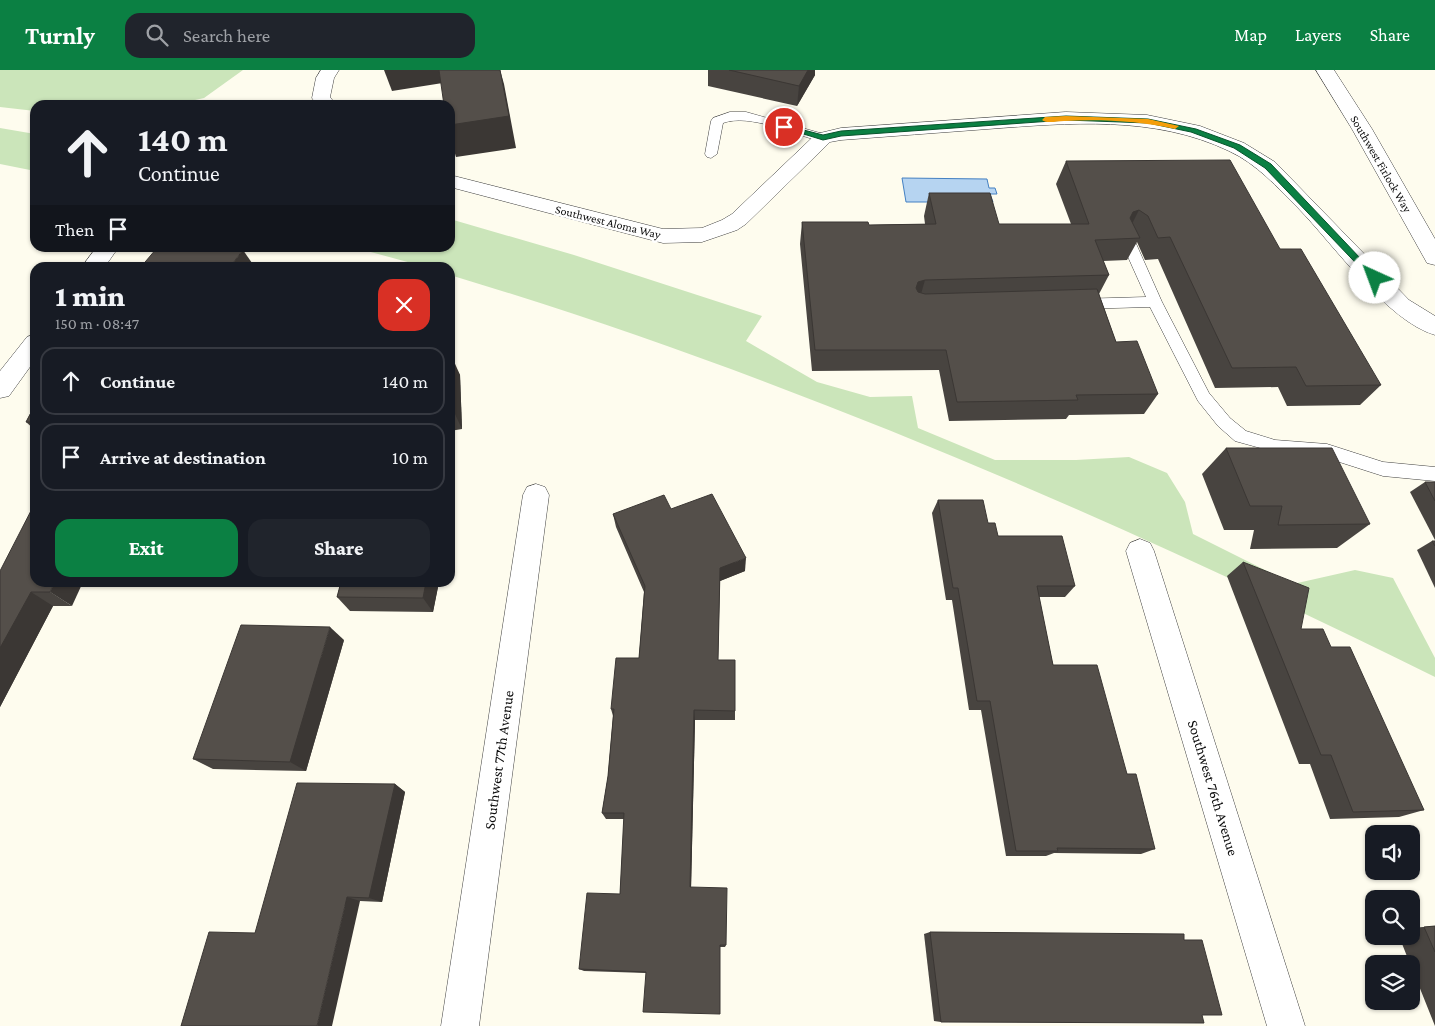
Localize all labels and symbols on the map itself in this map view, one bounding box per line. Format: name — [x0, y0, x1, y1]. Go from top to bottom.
pin — [763, 106, 805, 148]
street label: Southwest Firlock Way — [1347, 113, 1415, 216]
street label: Southwest Aloma Way — [554, 202, 663, 242]
position arrow — [1348, 251, 1400, 303]
street label: Southwest 77th Avenue — [481, 689, 517, 831]
street label: Southwest 76th Avenue — [1185, 718, 1241, 858]

